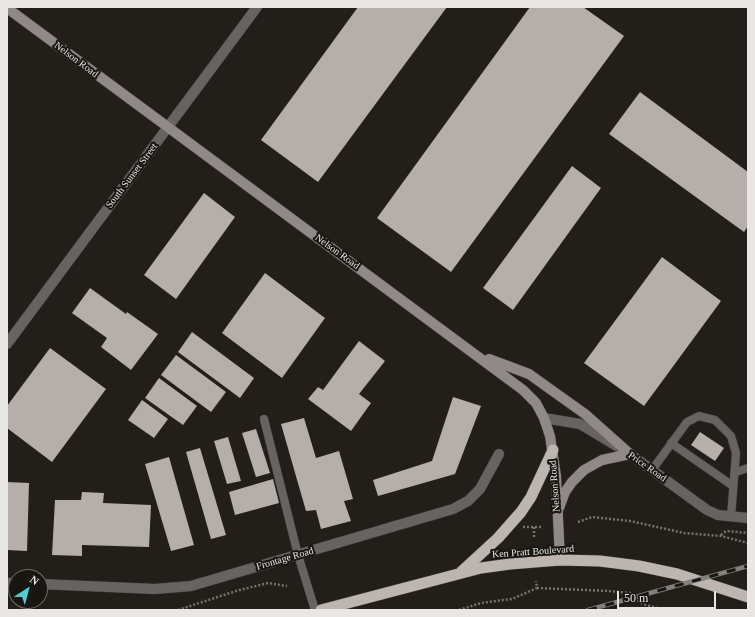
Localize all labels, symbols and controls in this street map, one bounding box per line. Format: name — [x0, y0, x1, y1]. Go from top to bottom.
street label: Nelson Road — [52, 40, 100, 80]
street label: South Sunset Street — [104, 141, 160, 211]
street label: Nelson Road — [312, 232, 362, 272]
street label: Price Road — [625, 449, 669, 485]
street label: Nelson Road — [547, 460, 563, 512]
street label: Ken Pratt Boulevard — [492, 543, 574, 561]
street label: Frontage Road — [255, 545, 315, 573]
north arrow — [8, 569, 48, 609]
text: N — [28, 573, 41, 587]
scale bar — [619, 583, 718, 609]
text: 50 m — [624, 591, 648, 605]

